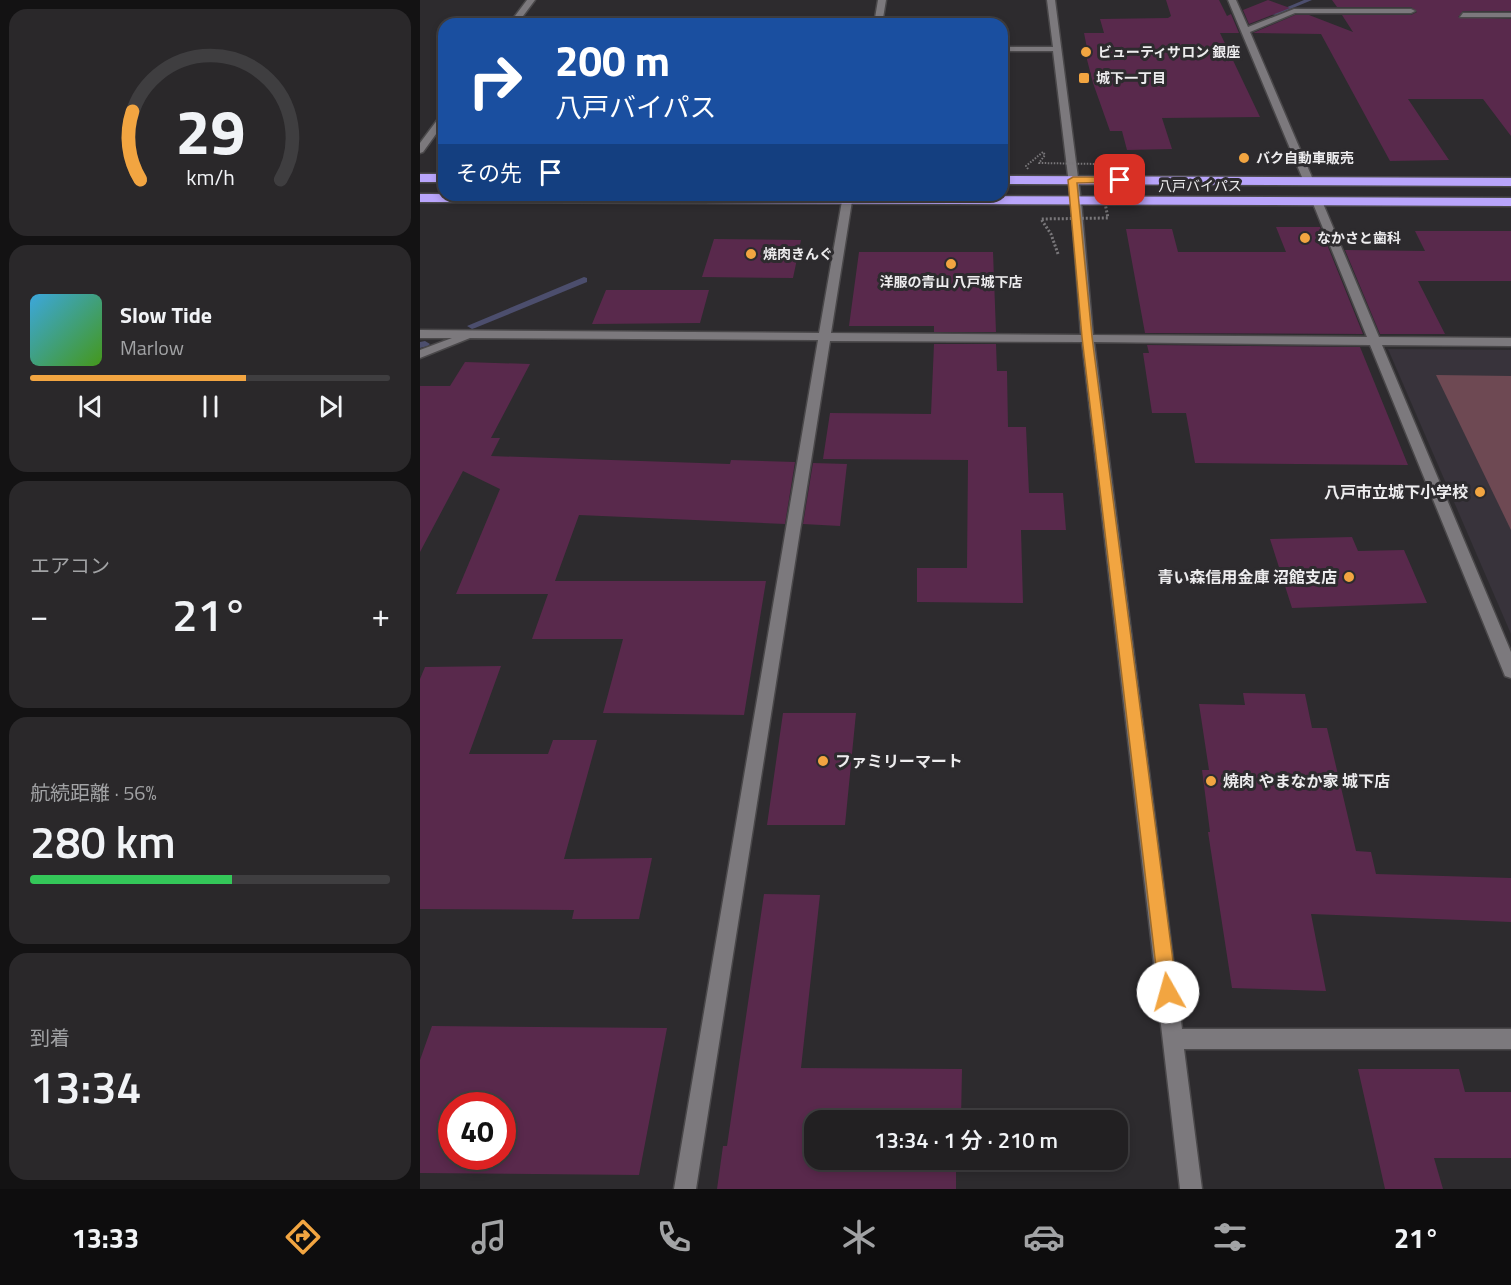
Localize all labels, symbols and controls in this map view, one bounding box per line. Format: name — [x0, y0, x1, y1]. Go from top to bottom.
text: 200 m — [555, 28, 670, 92]
place label: ビューティサロン 銀座 — [1098, 41, 1240, 62]
icon: right — [456, 42, 534, 120]
marker: ビューティサロン 銀座 — [1079, 45, 1093, 59]
place label: 城下一丁目 — [1096, 67, 1166, 88]
marker: 城下一丁目 — [1077, 71, 1091, 85]
text: 29 — [175, 83, 245, 178]
text: 八戸バイパス — [555, 86, 716, 127]
place label: バク自動車販売 — [1256, 147, 1354, 168]
marker: バク自動車販売 — [1237, 151, 1251, 165]
pin — [1094, 154, 1145, 205]
text: その先 — [456, 156, 522, 190]
icon: arrive — [534, 156, 567, 189]
text: km/h — [186, 161, 234, 193]
icon: arrive — [1103, 163, 1136, 196]
street label: 八戸バイパス — [1158, 175, 1242, 196]
place label: なかさと歯科 — [1317, 227, 1401, 248]
marker: なかさと歯科 — [1298, 231, 1312, 245]
place label: 焼肉きんぐ — [763, 243, 833, 264]
marker: 焼肉きんぐ — [744, 247, 758, 261]
marker: 洋服の青山 八戸城下店 — [944, 257, 958, 271]
place label: 洋服の青山 八戸城下店 — [879, 271, 1023, 292]
text: Slow Tide — [120, 298, 212, 332]
text: Marlow — [120, 332, 184, 363]
icon: previous — [74, 390, 107, 423]
icon: pause — [194, 390, 227, 423]
icon: next — [314, 390, 347, 423]
place label: 八戸市立城下小学校 — [1324, 480, 1468, 504]
marker: 八戸市立城下小学校 — [1473, 485, 1487, 499]
text: エアコン — [30, 550, 110, 581]
place label: 青い森信用金庫 沼館支店 — [1157, 565, 1337, 589]
marker: 青い森信用金庫 沼館支店 — [1342, 570, 1356, 584]
text: 21° — [172, 580, 248, 648]
text: − — [30, 590, 48, 640]
text: + — [372, 590, 390, 640]
place label: ファミリーマート — [835, 749, 963, 773]
marker: ファミリーマート — [816, 754, 830, 768]
place label: 焼肉 やまなか家 城下店 — [1223, 769, 1390, 793]
marker: 焼肉 やまなか家 城下店 — [1204, 774, 1218, 788]
text: 航続距離 · 56% — [30, 777, 157, 808]
text: 280 km — [30, 807, 176, 875]
position arrow — [1136, 960, 1200, 1024]
text: 到着 — [30, 1022, 70, 1053]
text: 13:34 — [30, 1052, 142, 1120]
speed limit sign: 40 — [438, 1092, 516, 1170]
text: 13:34 · 1 分 · 210 m — [874, 1123, 1058, 1157]
icon: directions — [282, 1216, 324, 1258]
icon: music — [468, 1216, 510, 1258]
icon: phone — [653, 1216, 695, 1258]
icon: climate — [838, 1216, 880, 1258]
icon: car — [1023, 1216, 1065, 1258]
icon: filters — [1209, 1216, 1251, 1258]
text: 13:33 — [72, 1217, 139, 1258]
text: 21° — [1394, 1217, 1439, 1258]

